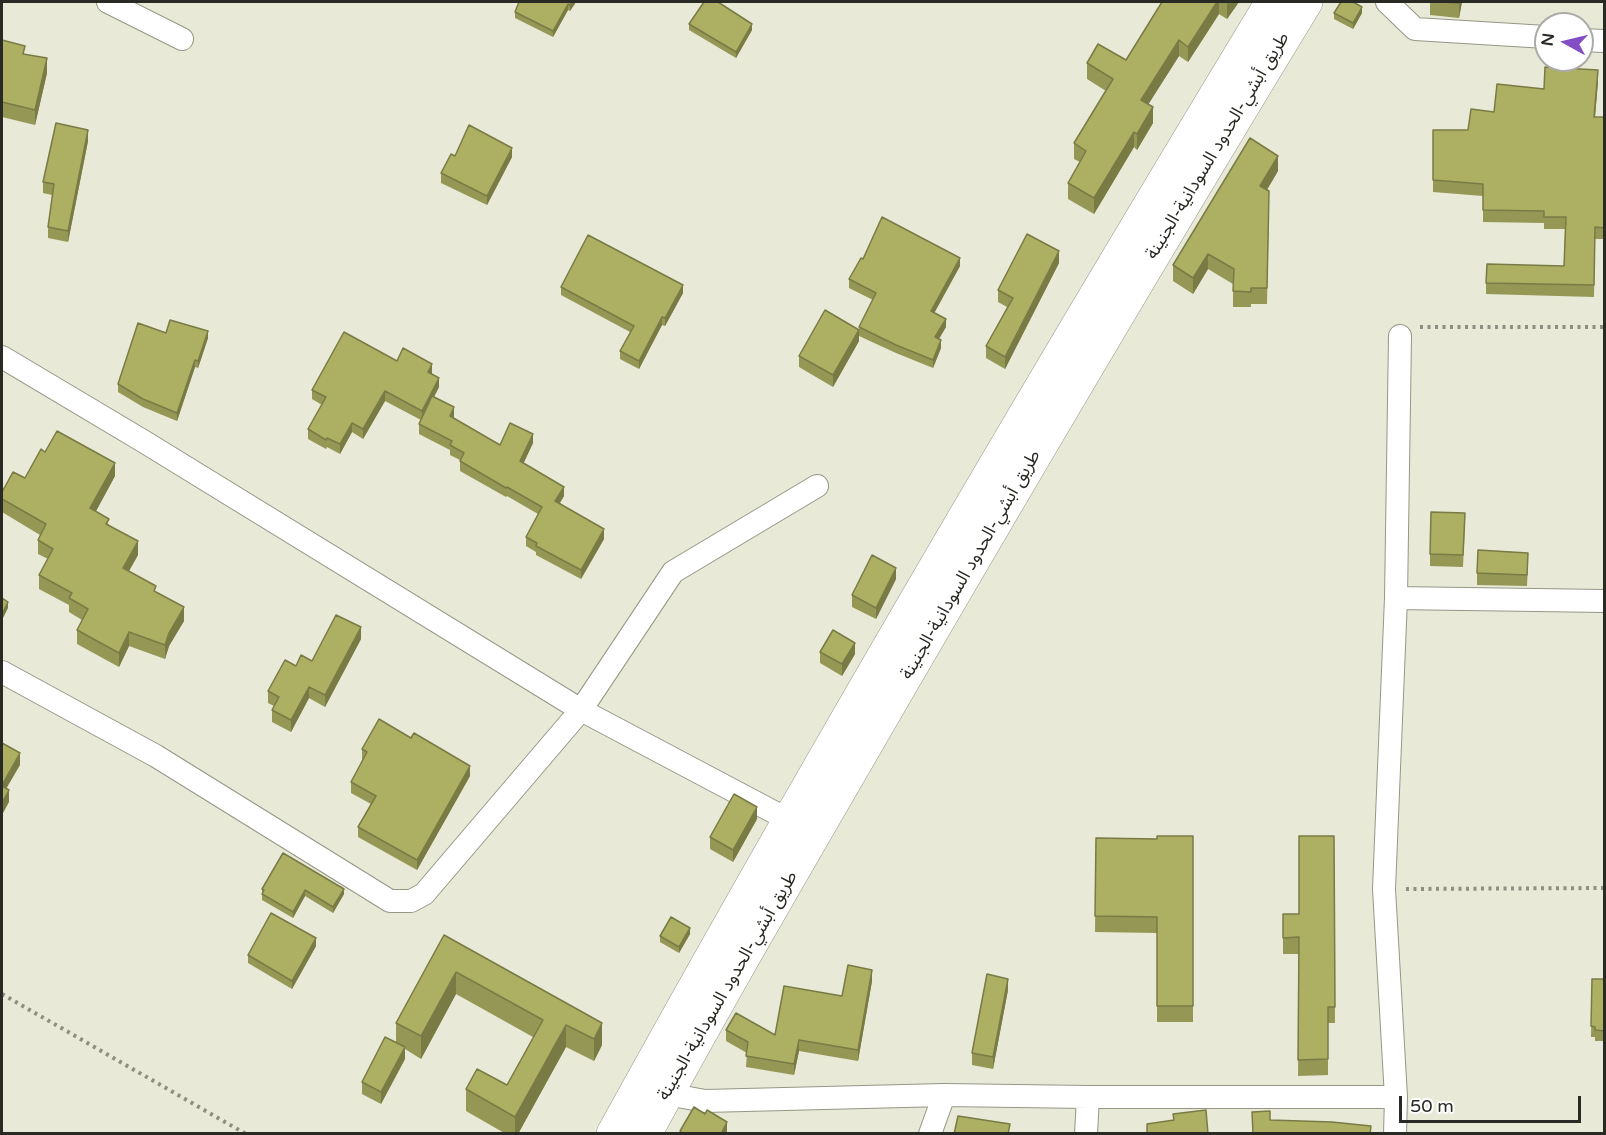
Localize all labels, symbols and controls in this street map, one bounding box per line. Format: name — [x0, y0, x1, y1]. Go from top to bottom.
north arrow — [1534, 12, 1594, 72]
street label: طريق أبشي-الحدود السودانية-الجنينة — [1141, 29, 1295, 263]
text: N — [1537, 32, 1559, 48]
street label: طريق أبشي-الحدود السودانية-الجنينة — [896, 447, 1046, 683]
street label: طريق أبشي-الحدود السودانية-الجنينة — [653, 868, 803, 1104]
scale bar — [1402, 1084, 1584, 1122]
text: 50 m — [1410, 1095, 1454, 1117]

